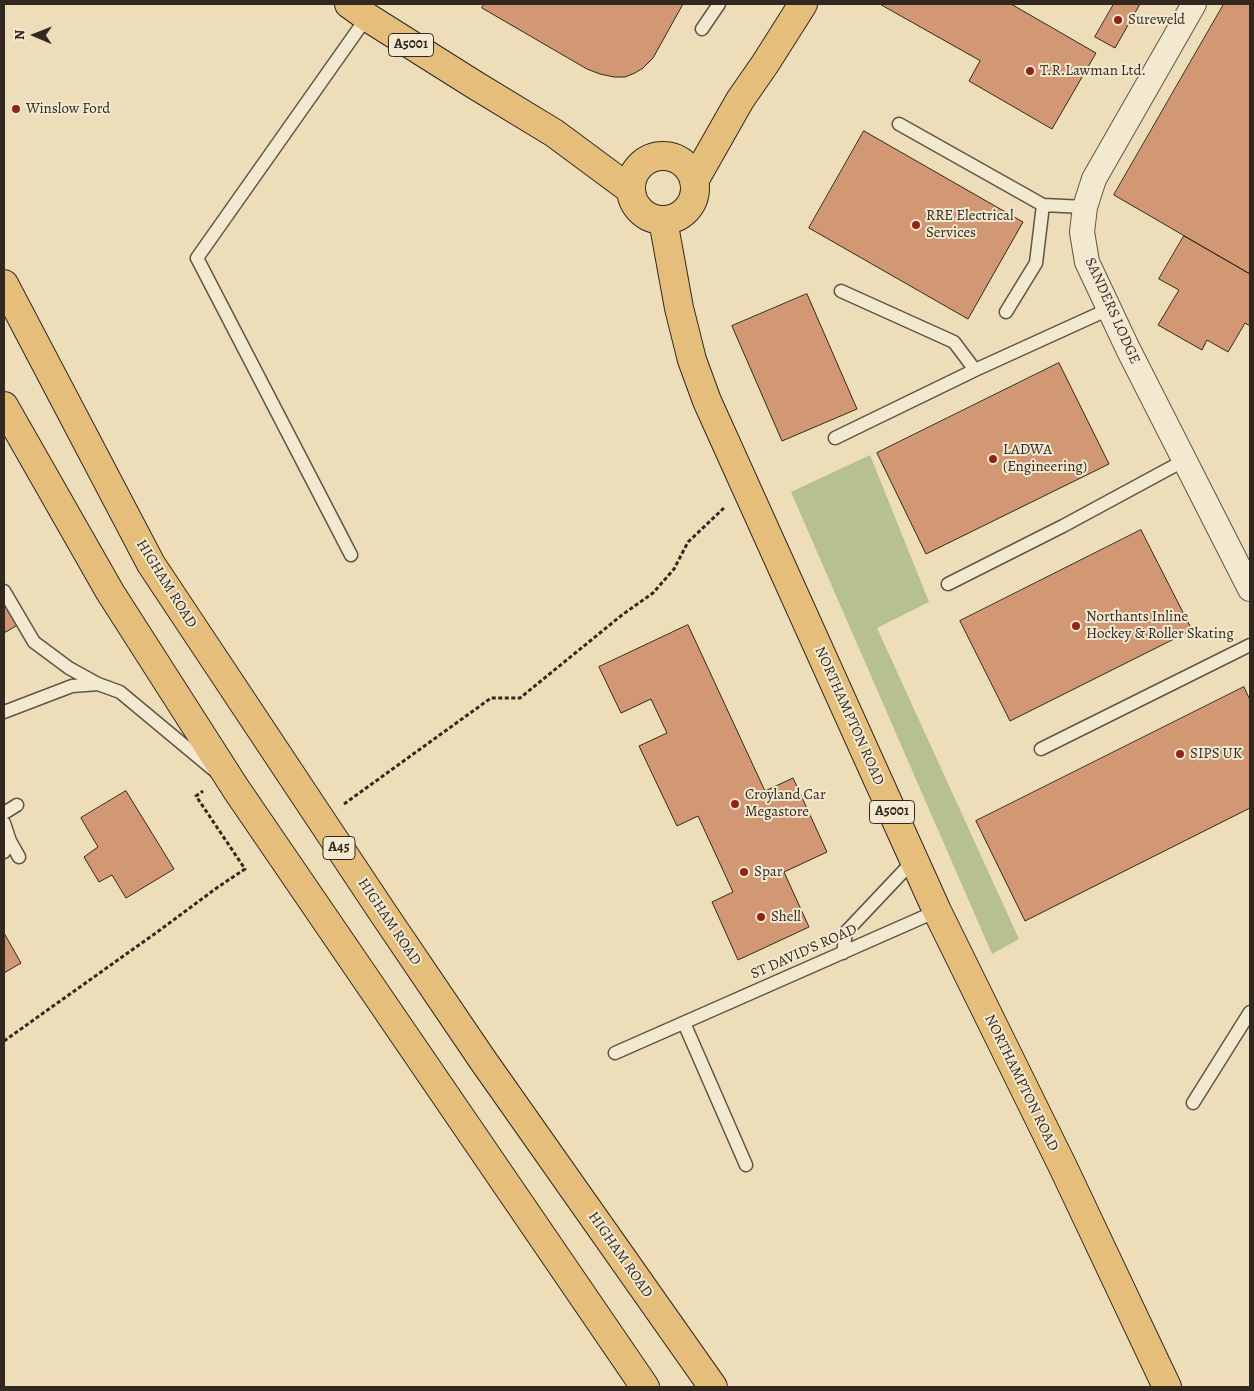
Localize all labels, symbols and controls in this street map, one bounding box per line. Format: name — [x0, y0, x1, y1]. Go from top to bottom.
north arrow — [10, 10, 60, 60]
place label: Sureweld — [1128, 11, 1185, 29]
marker: Sureweld — [1112, 14, 1124, 26]
text: N — [10, 29, 29, 40]
road number: A5001 — [388, 34, 434, 56]
place label: T.R.Lawman Ltd. — [1040, 62, 1146, 80]
marker: T.R.Lawman Ltd. — [1024, 65, 1036, 77]
place label: Winslow Ford — [26, 100, 110, 118]
marker: Winslow Ford — [10, 103, 22, 115]
place label: RRE Electrical Services — [926, 207, 1014, 242]
marker: RRE Electrical Services — [910, 219, 922, 231]
street label: SANDERS LODGE — [1081, 255, 1143, 367]
place label: LADWA (Engineering) — [1003, 441, 1087, 476]
marker: LADWA (Engineering) — [987, 453, 999, 465]
street label: HIGHAM ROAD — [132, 536, 200, 632]
place label: Northants Inline Hockey & Roller Skating — [1086, 608, 1234, 643]
marker: Northants Inline Hockey & Roller Skating — [1070, 620, 1082, 632]
street label: NORTHAMPTON ROAD — [810, 644, 888, 788]
place label: SIPS UK — [1190, 745, 1242, 763]
marker: SIPS UK — [1174, 748, 1186, 760]
place label: Croyland Car Megastore — [745, 786, 826, 821]
marker: Croyland Car Megastore — [729, 798, 741, 810]
road number: A5001 — [870, 800, 914, 824]
road number: A45 — [323, 836, 355, 860]
place label: Spar — [754, 863, 783, 881]
marker: Spar — [738, 866, 750, 878]
street label: HIGHAM ROAD — [353, 875, 425, 969]
place label: Shell — [771, 908, 801, 926]
marker: Shell — [755, 911, 767, 923]
street label: ST DAVID'S ROAD — [748, 921, 860, 983]
street label: NORTHAMPTON ROAD — [980, 1012, 1062, 1154]
street label: HIGHAM ROAD — [584, 1209, 656, 1301]

